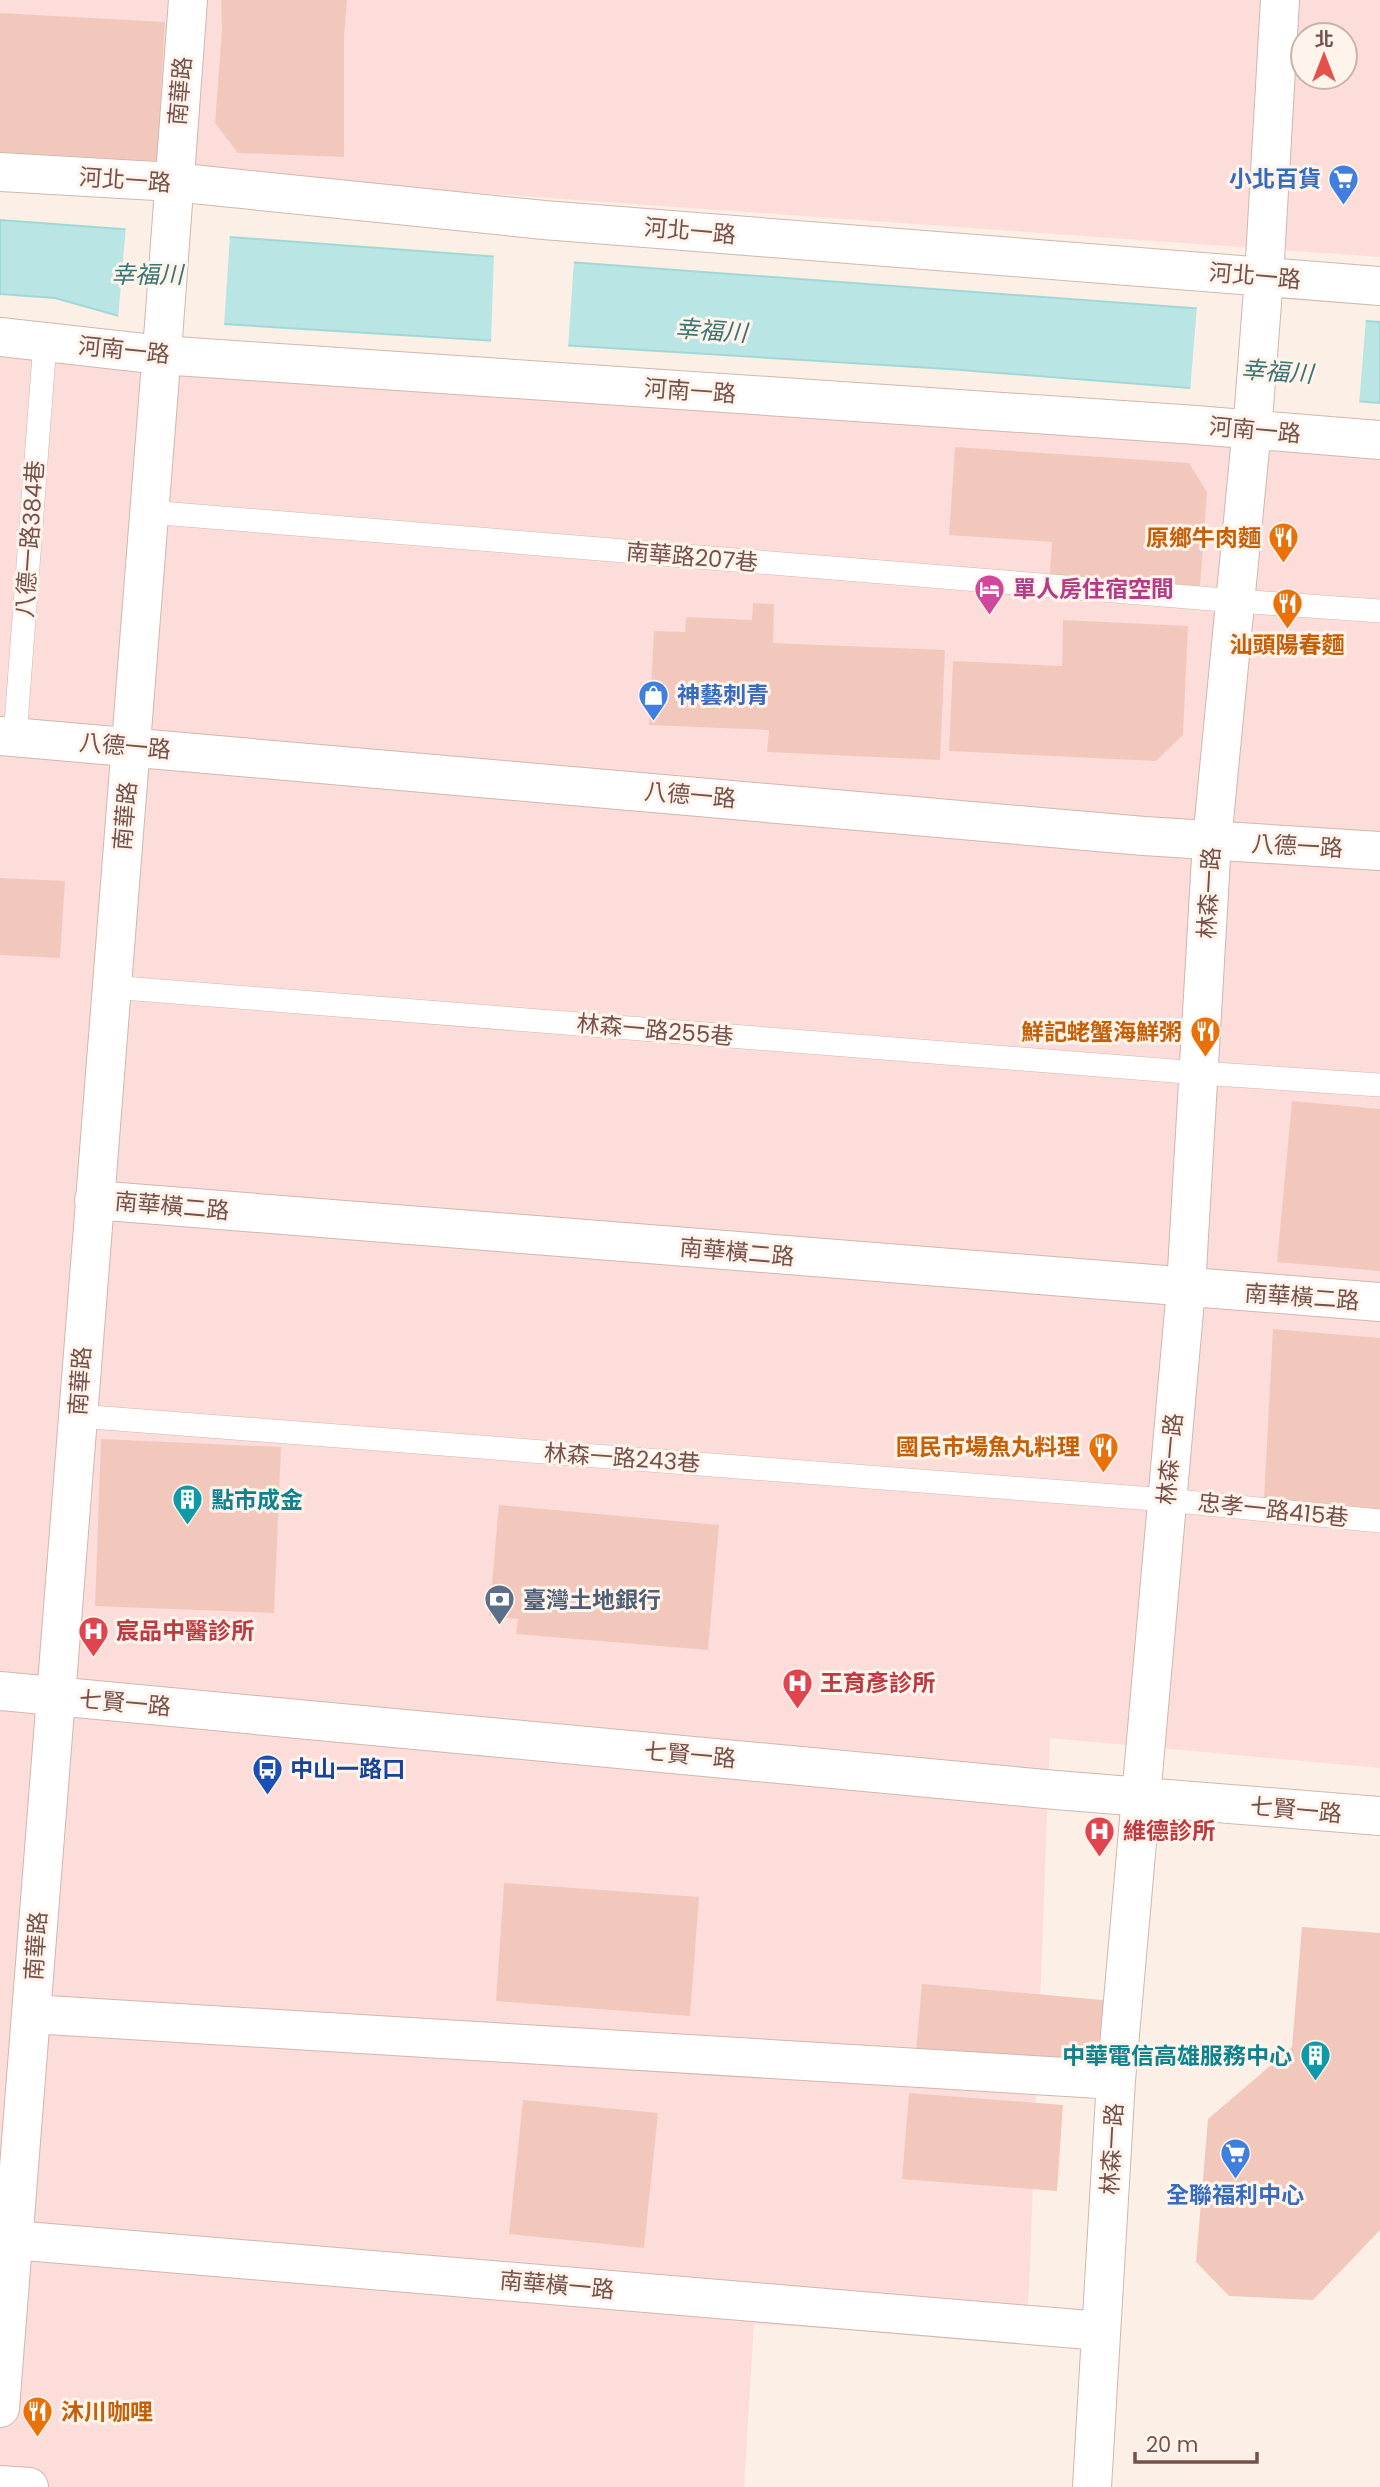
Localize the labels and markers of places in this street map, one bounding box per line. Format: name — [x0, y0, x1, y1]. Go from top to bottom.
supermarket icon: 小北百貨 — [1327, 162, 1361, 206]
place label: 小北百貨 — [1229, 163, 1321, 195]
restaurant icon: 原鄉牛肉麵 — [1267, 521, 1301, 565]
place label: 原鄉牛肉麵 — [1146, 522, 1261, 554]
hotel icon: 單人房住宿空間 — [973, 572, 1007, 616]
place label: 單人房住宿空間 — [1013, 573, 1174, 605]
restaurant icon: 汕頭陽春麵 — [1270, 587, 1304, 631]
place label: 汕頭陽春麵 — [1230, 629, 1345, 661]
shop icon: 神藝刺青 — [637, 678, 671, 722]
place label: 神藝刺青 — [677, 679, 769, 711]
restaurant icon: 鮮記蛯蟹海鮮粥 — [1188, 1015, 1222, 1059]
place label: 鮮記蛯蟹海鮮粥 — [1021, 1016, 1182, 1048]
restaurant icon: 國民市場魚丸料理 — [1086, 1430, 1120, 1474]
place label: 國民市場魚丸料理 — [896, 1431, 1080, 1463]
building icon: 點市成金 — [171, 1483, 205, 1527]
place label: 點市成金 — [211, 1484, 303, 1516]
bank icon: 臺灣土地銀行 — [483, 1583, 517, 1627]
place label: 臺灣土地銀行 — [523, 1584, 661, 1616]
hospital icon: 宸品中醫診所 — [76, 1614, 110, 1658]
place label: 宸品中醫診所 — [116, 1615, 254, 1647]
hospital icon: 王育彥診所 — [780, 1666, 814, 1710]
place label: 王育彥診所 — [820, 1667, 935, 1699]
bus stop icon: 中山一路口 — [250, 1752, 284, 1796]
place label: 中山一路口 — [290, 1753, 405, 1785]
hospital icon: 維德診所 — [1083, 1814, 1117, 1858]
place label: 維德診所 — [1123, 1815, 1215, 1847]
building icon: 中華電信高雄服務中心 — [1298, 2039, 1332, 2083]
place label: 中華電信高雄服務中心 — [1062, 2040, 1292, 2072]
supermarket icon: 全聯福利中心 — [1218, 2137, 1252, 2181]
place label: 全聯福利中心 — [1166, 2179, 1304, 2211]
restaurant icon: 沐川咖哩 — [21, 2395, 55, 2439]
place label: 沐川咖哩 — [61, 2396, 153, 2428]

